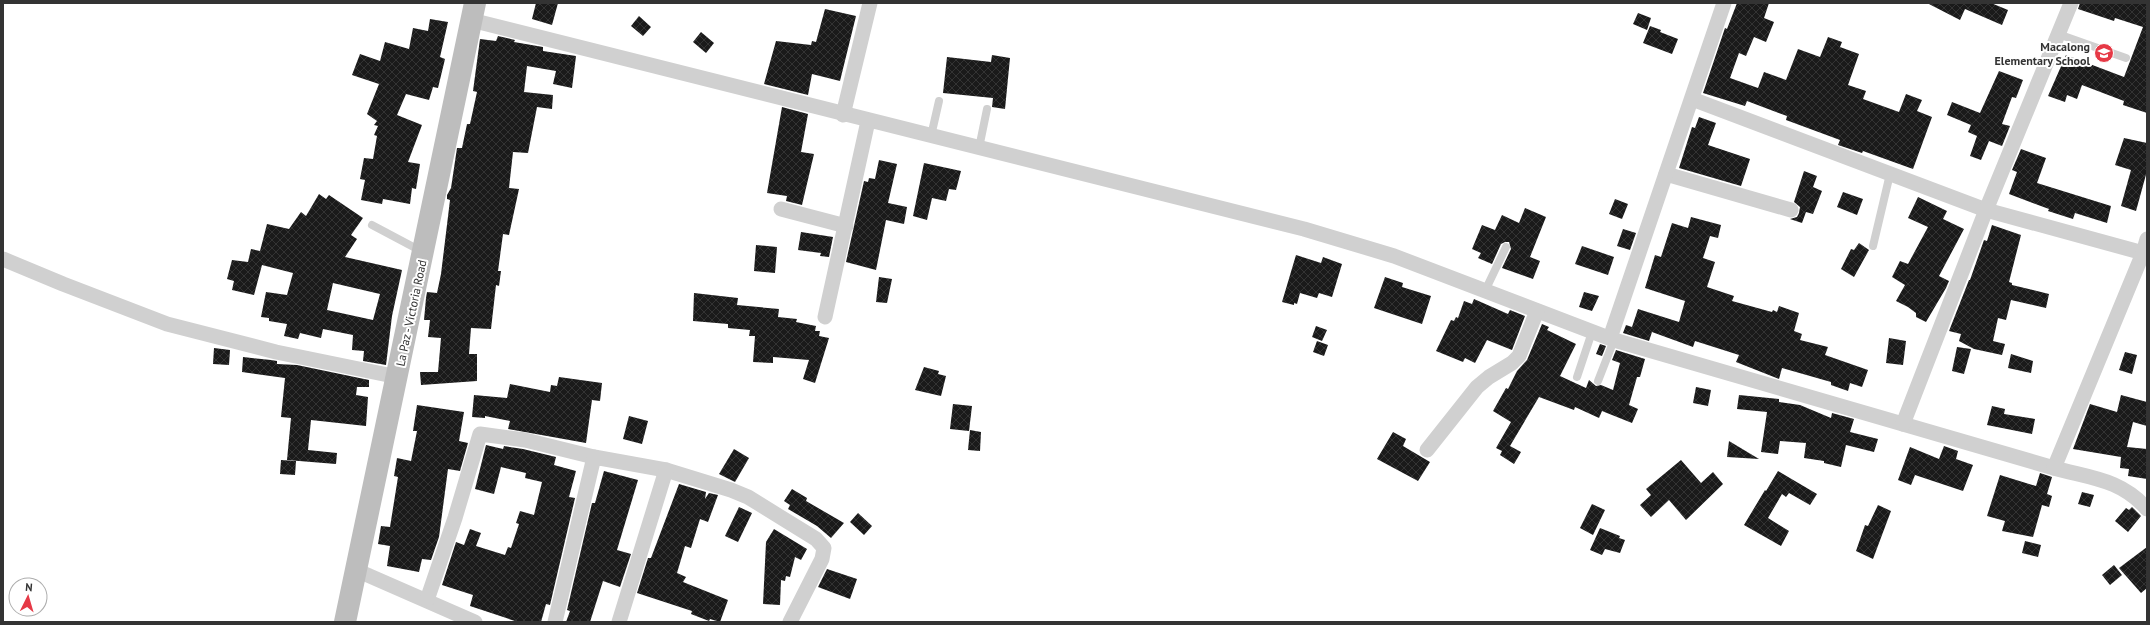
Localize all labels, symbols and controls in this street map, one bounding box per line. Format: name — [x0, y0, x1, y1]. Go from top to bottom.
place label: Macalong Elementary School — [1995, 39, 2090, 68]
school or university icon: Macalong Elementary School — [2093, 42, 2115, 64]
street label: La Paz - Victoria Road — [392, 258, 430, 368]
north arrow — [8, 577, 48, 617]
text: N — [25, 580, 33, 594]

